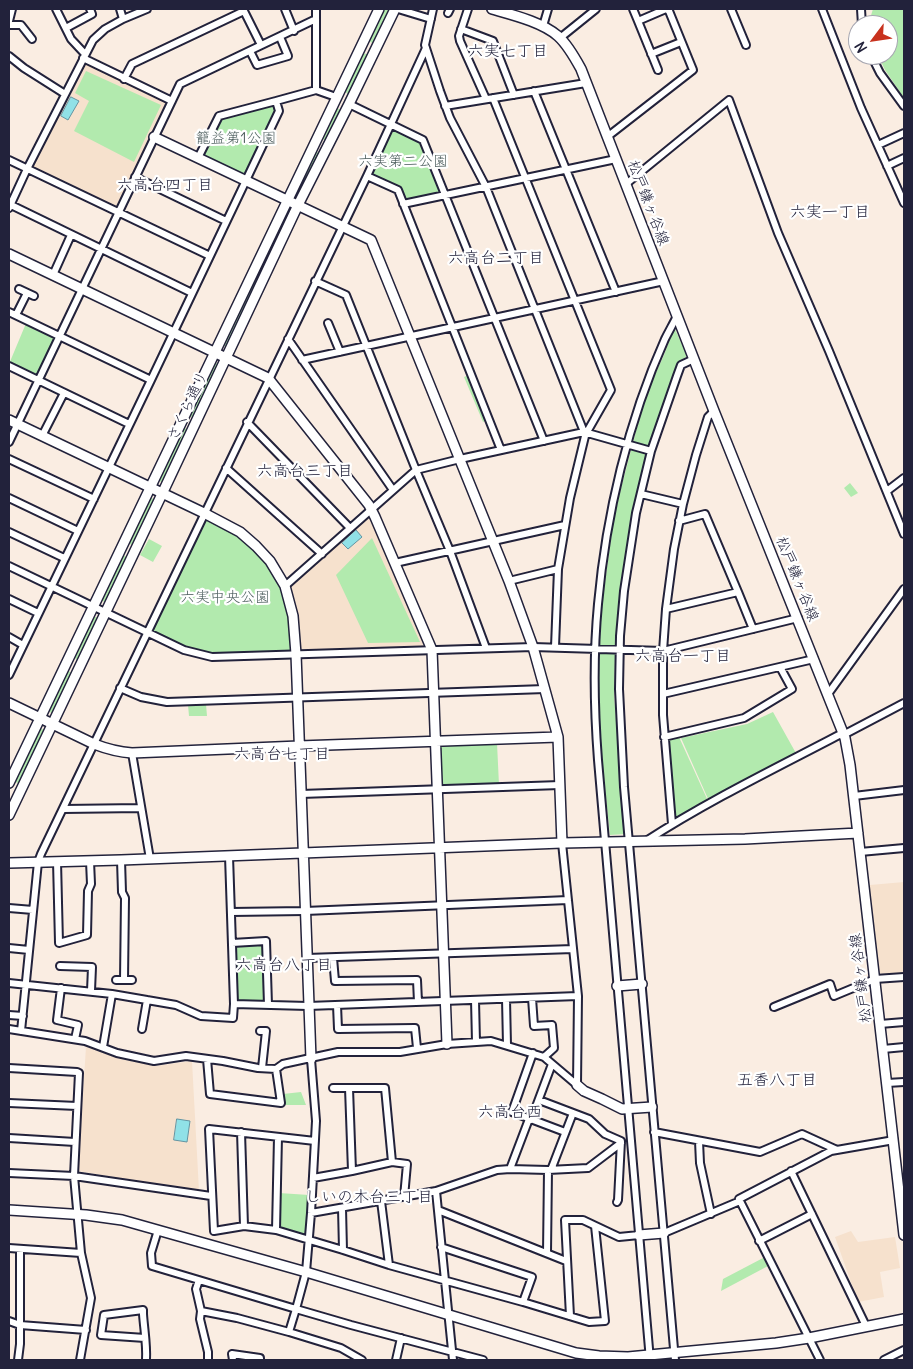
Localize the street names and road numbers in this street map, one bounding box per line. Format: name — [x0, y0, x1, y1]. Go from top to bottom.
street label: 松戸鎌ヶ谷線 — [623, 158, 673, 248]
street label: さくら通り — [164, 368, 212, 444]
street label: 松戸鎌ヶ谷線 — [772, 534, 822, 624]
street label: 松戸鎌ヶ谷線 — [847, 932, 875, 1024]

